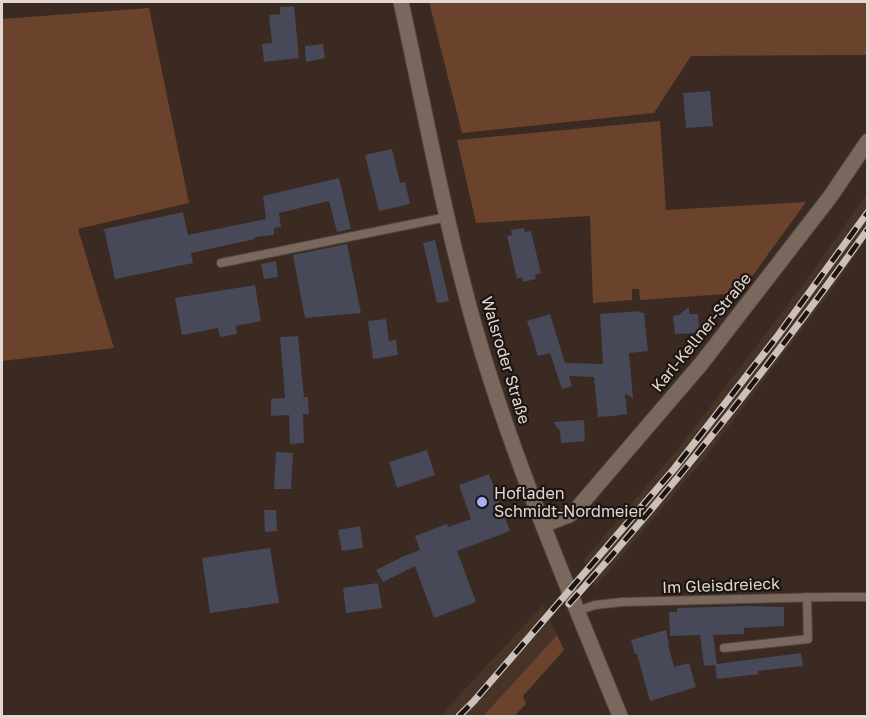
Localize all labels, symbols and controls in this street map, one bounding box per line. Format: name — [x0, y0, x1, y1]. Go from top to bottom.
street label: Karl-Kellner-Straße — [647, 268, 755, 396]
street label: Walsroder Straße — [477, 294, 535, 426]
place label: Hofladen Schmidt-Nordmeier — [494, 483, 644, 521]
marker: Hofladen Schmidt-Nordmeier — [475, 495, 489, 509]
street label: Im Gleisdreieck — [662, 573, 780, 597]

